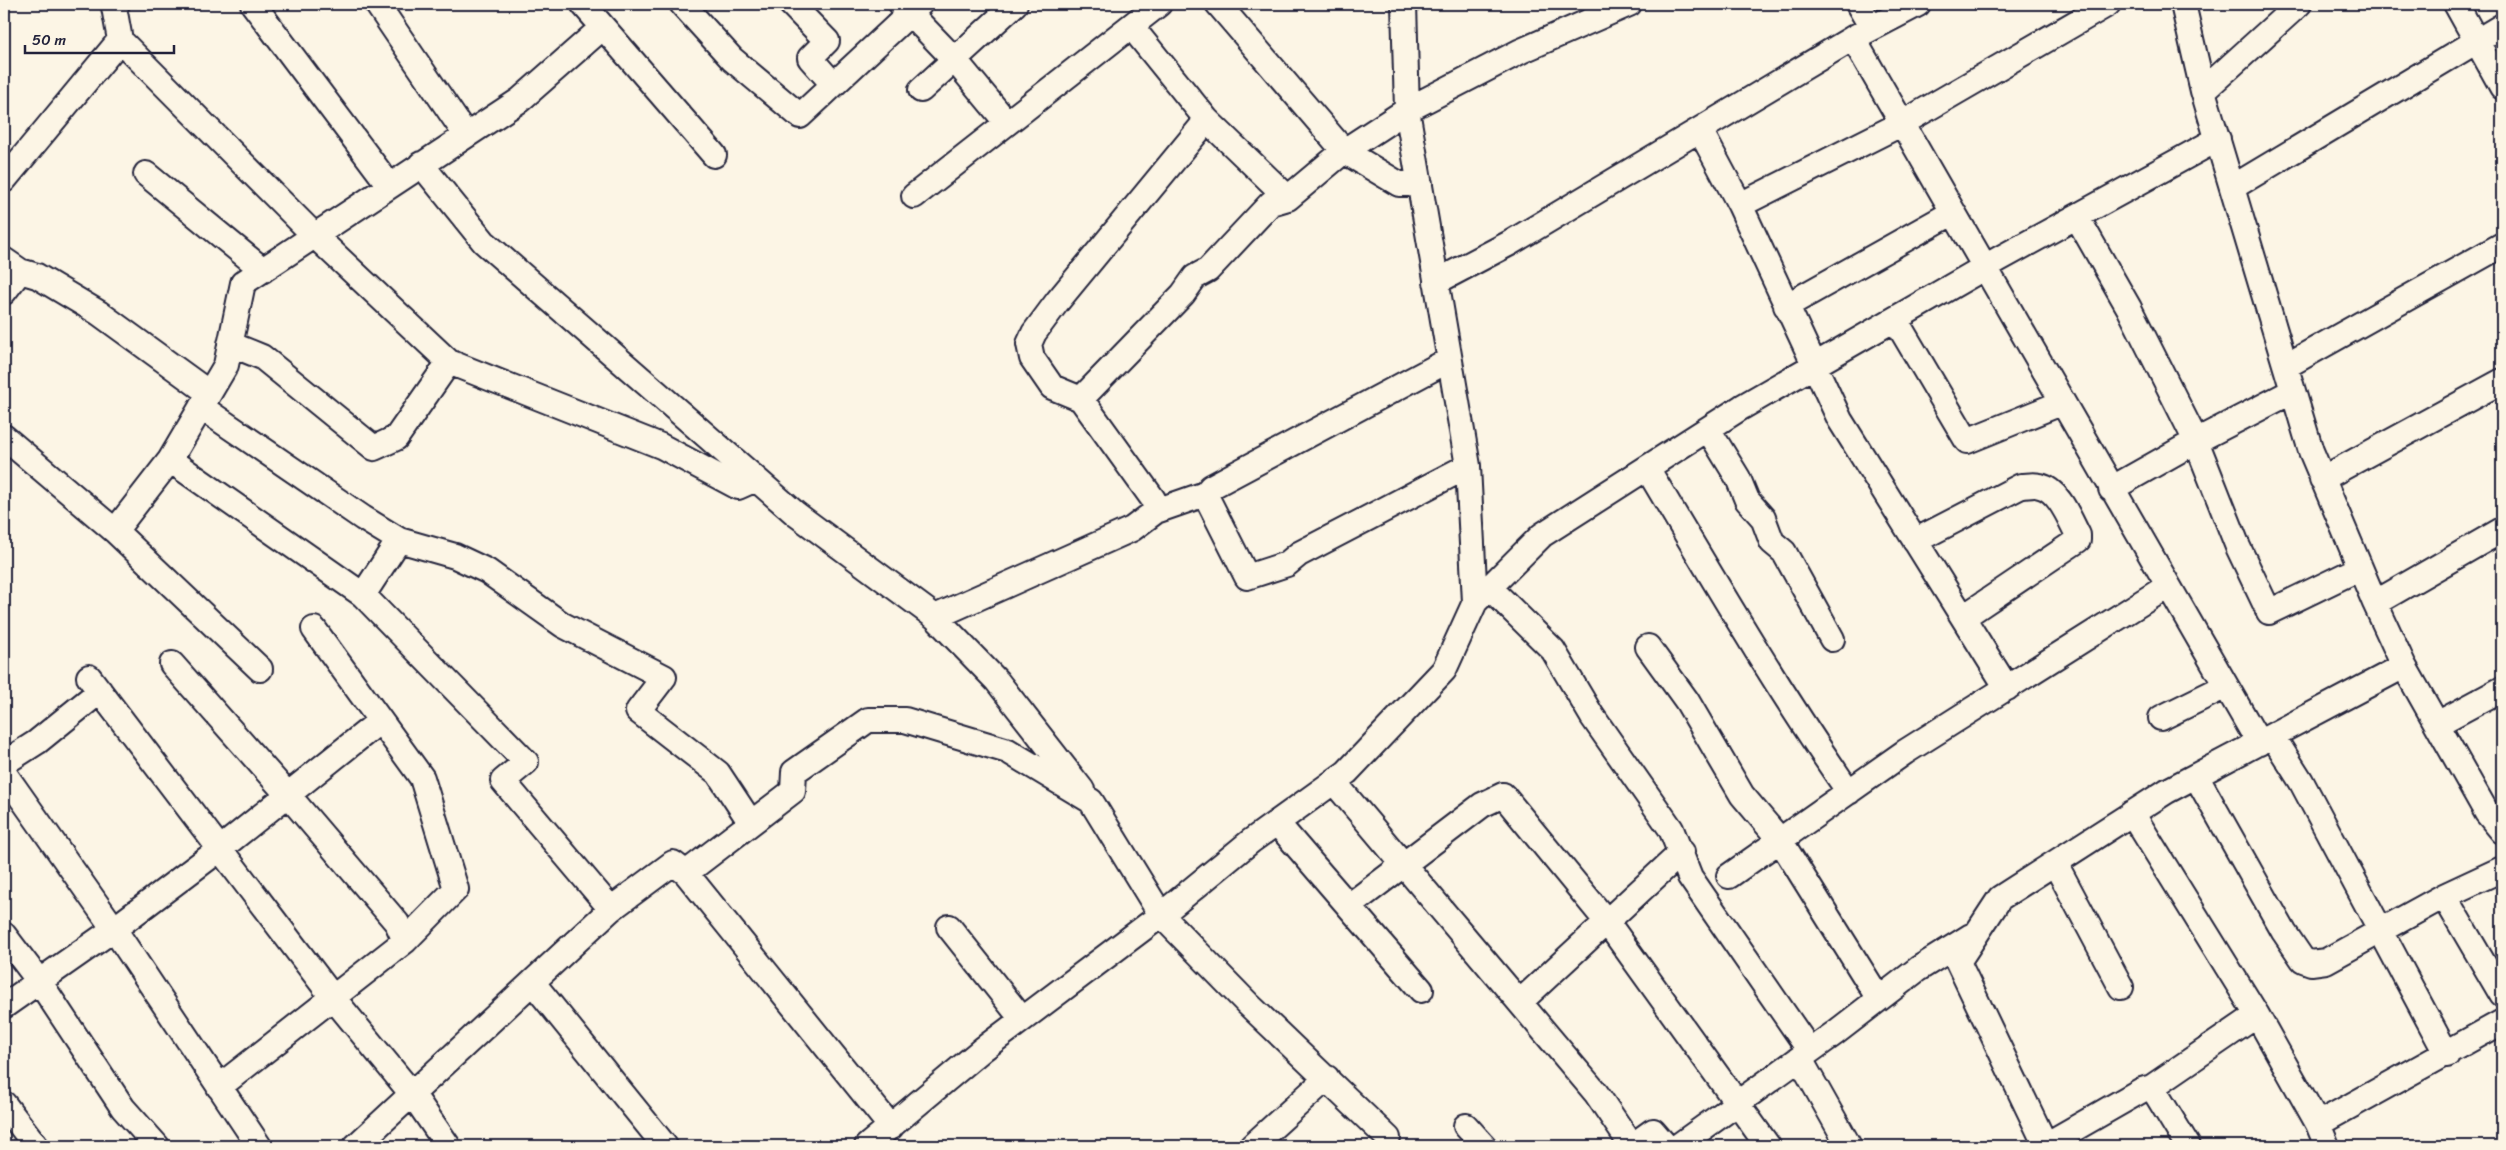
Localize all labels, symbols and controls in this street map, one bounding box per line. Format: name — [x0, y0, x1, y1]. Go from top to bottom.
scale bar — [25, 22, 174, 54]
text: 50 m — [32, 27, 67, 53]

